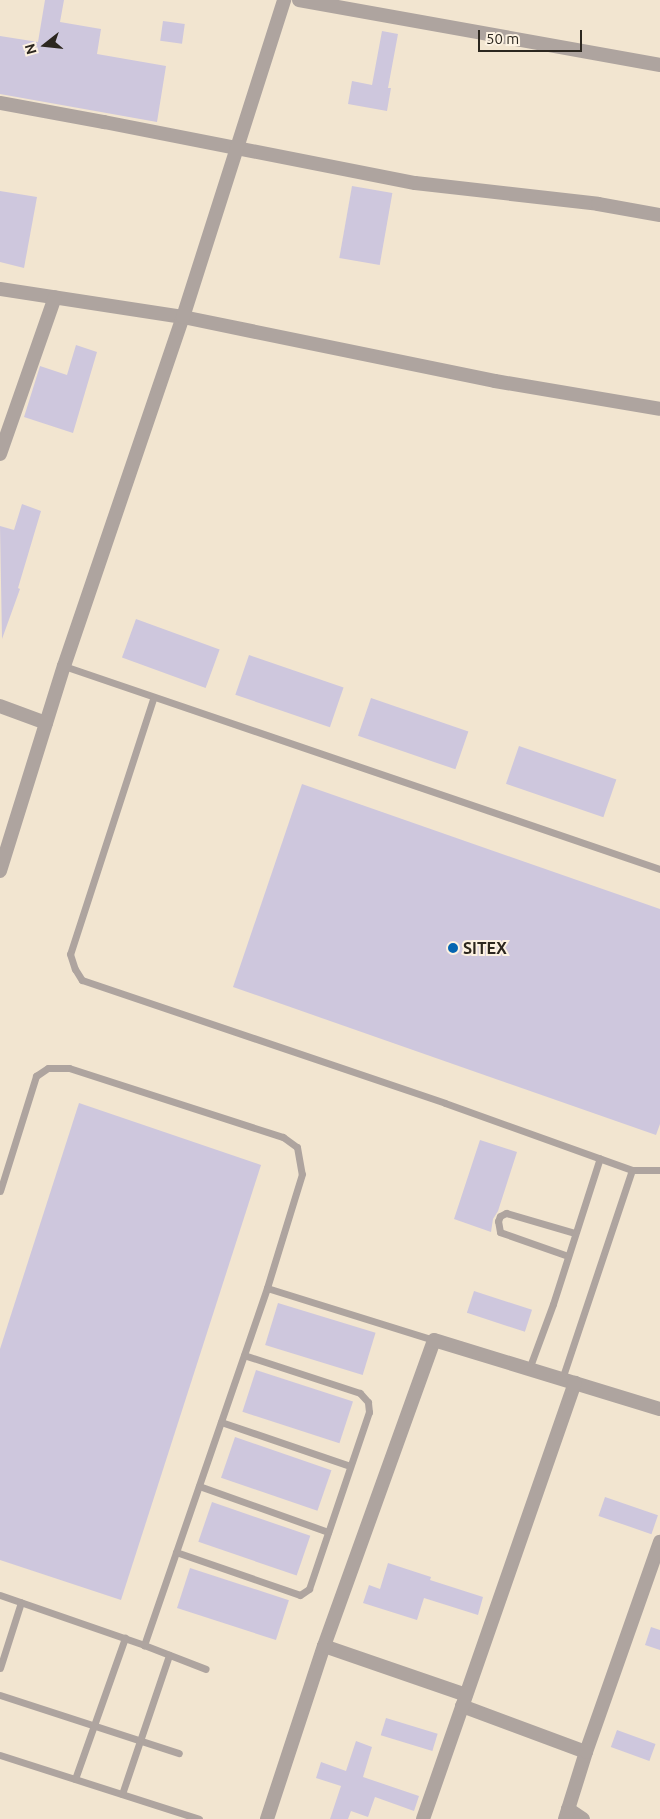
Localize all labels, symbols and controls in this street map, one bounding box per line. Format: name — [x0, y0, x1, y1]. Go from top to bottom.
north arrow — [20, 20, 70, 70]
scale bar — [480, 20, 584, 52]
text: 50 m — [486, 30, 519, 47]
text: N — [21, 42, 40, 56]
place label: SITEX — [463, 938, 507, 958]
marker: SITEX — [447, 942, 459, 954]

